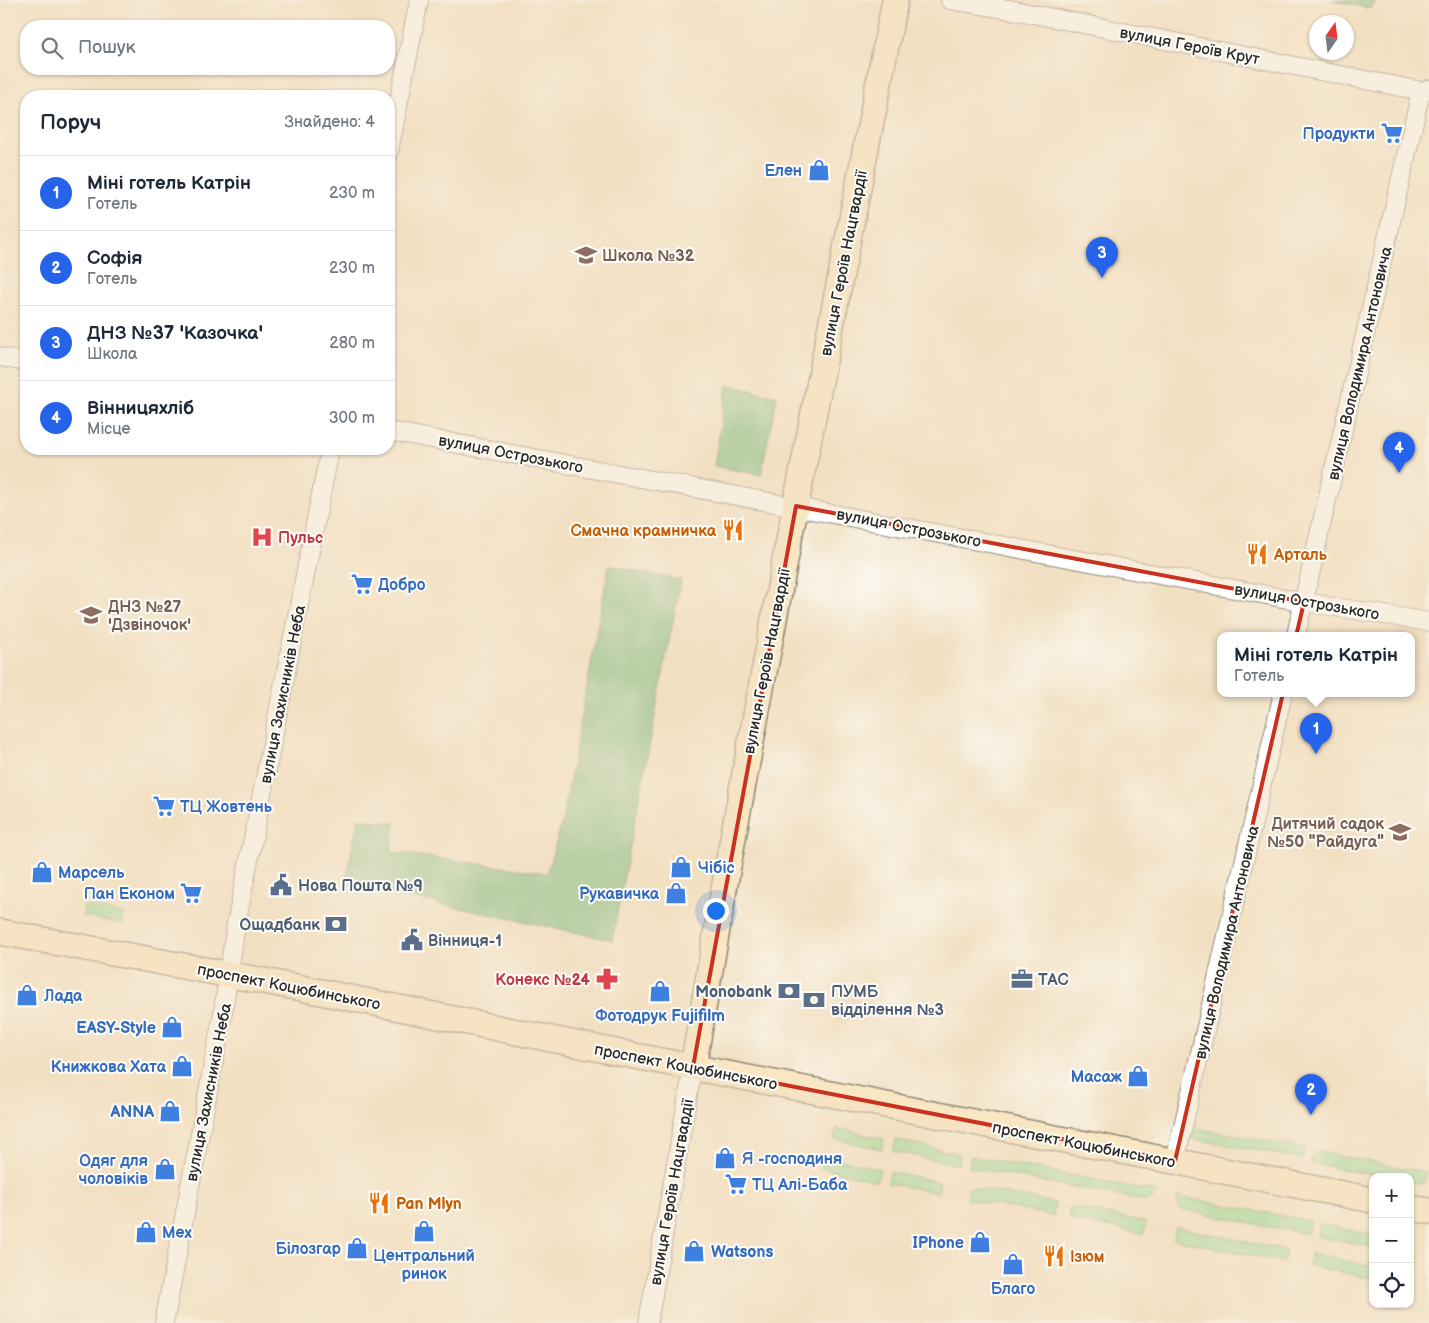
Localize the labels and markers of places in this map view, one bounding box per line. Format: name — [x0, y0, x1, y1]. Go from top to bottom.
supermarket icon: Продукти — [1379, 120, 1405, 146]
place label: Продукти — [1303, 125, 1375, 144]
shop icon: Елен — [806, 157, 832, 183]
place label: Елен — [765, 162, 802, 181]
pin: 3 — [1086, 237, 1118, 278]
school or university icon: Школа №32 — [573, 242, 599, 268]
place label: Школа №32 — [602, 247, 695, 266]
pin: 4 — [1383, 432, 1415, 473]
restaurant icon: Смачна крамничка — [720, 517, 746, 543]
place label: Смачна крамничка — [570, 522, 717, 541]
hospital icon: Пульс — [249, 524, 275, 550]
place label: Пульс — [278, 529, 323, 548]
restaurant icon: Арталь — [1244, 541, 1270, 567]
place label: Арталь — [1273, 546, 1328, 565]
supermarket icon: Добро — [349, 571, 375, 597]
place label: Добро — [378, 576, 426, 595]
place label: ДНЗ №27 'Дзвіночок' — [108, 598, 191, 635]
school or university icon: ДНЗ №27 'Дзвіночок' — [78, 602, 104, 628]
pin: 1 — [1300, 713, 1332, 754]
supermarket icon: ТЦ Жовтень — [151, 793, 177, 819]
place label: ТЦ Жовтень — [180, 798, 273, 817]
place label: Дитячий садок №50 "Райдуга" — [1267, 815, 1384, 852]
school or university icon: Дитячий садок №50 "Райдуга" — [1387, 819, 1413, 845]
shop icon: Чібіс — [668, 854, 694, 880]
shop icon: Марсель — [29, 859, 55, 885]
place label: Чібіс — [698, 859, 735, 878]
place label: Марсель — [58, 864, 125, 883]
public building icon: Нова Пошта №9 — [268, 872, 294, 898]
place label: Нова Пошта №9 — [298, 877, 423, 896]
supermarket icon: Пан Економ — [178, 880, 204, 906]
shop icon: Рукавичка — [663, 880, 689, 906]
place label: Пан Економ — [84, 885, 175, 904]
place label: Рукавичка — [579, 885, 660, 904]
bank icon: Ощадбанк — [323, 911, 349, 937]
place label: Ощадбанк — [240, 916, 320, 935]
public building icon: Вінниця-1 — [399, 927, 425, 953]
place label: Вінниця-1 — [428, 932, 502, 951]
pharmacy icon: Конекс №24 — [594, 966, 620, 992]
office icon: ТАС — [1009, 966, 1035, 992]
place label: Конекс №24 — [495, 971, 591, 990]
place label: ТАС — [1038, 971, 1069, 990]
shop icon: Фотодрук Fujifilm — [647, 978, 673, 1004]
bank icon: Monobank — [776, 978, 802, 1004]
shop icon: Лада — [14, 982, 40, 1008]
place label: Monobank — [695, 983, 773, 1002]
place label: ПУМБ відділення №3 — [831, 983, 944, 1020]
place label: Лада — [43, 987, 83, 1006]
bank icon: ПУМБ відділення №3 — [801, 987, 827, 1013]
place label: Фотодрук Fujifilm — [595, 1007, 725, 1026]
shop icon: EASY-Style — [159, 1014, 185, 1040]
place label: EASY-Style — [76, 1019, 156, 1038]
shop icon: Книжкова Хата — [169, 1053, 195, 1079]
place label: Книжкова Хата — [51, 1058, 167, 1077]
shop icon: Масаж — [1125, 1063, 1151, 1089]
place label: Масаж — [1071, 1068, 1123, 1087]
pin: 2 — [1295, 1074, 1327, 1115]
shop icon: ANNA — [157, 1098, 183, 1124]
place label: ANNA — [109, 1103, 154, 1122]
shop icon: Я -господиня — [712, 1145, 738, 1171]
place label: Я -господиня — [742, 1150, 842, 1169]
place label: Одяг для чоловіків — [79, 1152, 148, 1189]
shop icon: Одяг для чоловіків — [152, 1156, 178, 1182]
supermarket icon: ТЦ Алі-Баба — [723, 1171, 749, 1197]
place label: ТЦ Алі-Баба — [752, 1176, 848, 1195]
restaurant icon: Pan Mlyn — [366, 1190, 392, 1216]
place label: Pan Mlyn — [396, 1195, 462, 1214]
shop icon: Центральний ринок — [411, 1218, 437, 1244]
shop icon: Мех — [133, 1219, 159, 1245]
place label: Мех — [162, 1224, 192, 1243]
shop icon: IPhone — [967, 1229, 993, 1255]
place label: IPhone — [913, 1234, 964, 1253]
shop icon: Білозгар — [344, 1235, 370, 1261]
shop icon: Watsons — [681, 1238, 707, 1264]
place label: Білозгар — [275, 1240, 342, 1259]
place label: Watsons — [711, 1243, 773, 1262]
restaurant icon: Ізюм — [1041, 1243, 1067, 1269]
place label: Центральний ринок — [373, 1247, 475, 1284]
place label: Ізюм — [1070, 1248, 1105, 1267]
shop icon: Благо — [1000, 1251, 1026, 1277]
place label: Благо — [991, 1280, 1035, 1299]

